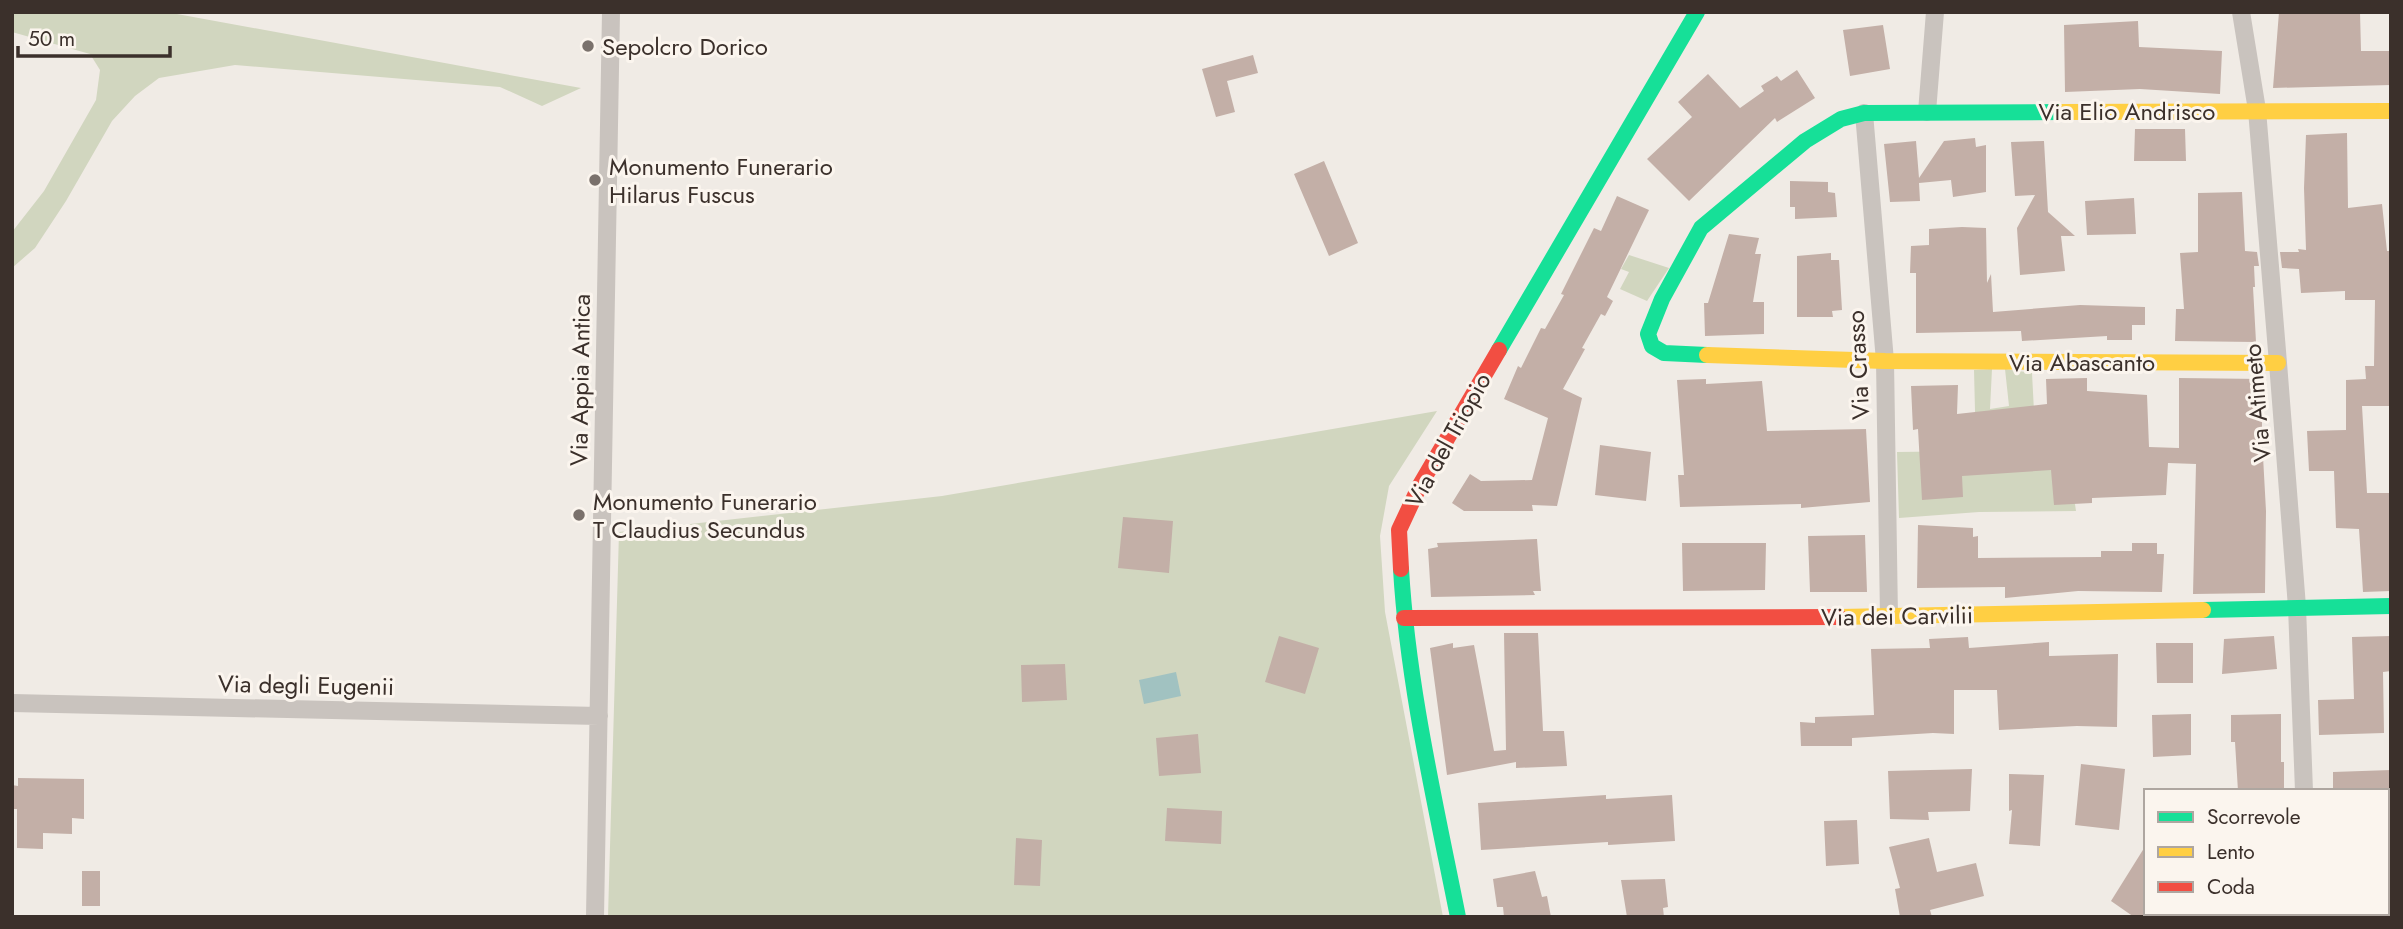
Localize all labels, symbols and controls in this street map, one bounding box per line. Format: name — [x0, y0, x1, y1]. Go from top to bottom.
scale bar — [18, 14, 170, 58]
text: 50 m — [28, 24, 75, 54]
place label: Sepolcro Dorico — [602, 29, 768, 64]
marker: Sepolcro Dorico — [580, 38, 596, 54]
street label: Via Elio Andrisco — [2039, 94, 2215, 129]
place label: Monumento Funerario Hilarus Fuscus — [609, 149, 833, 212]
marker: Monumento Funerario Hilarus Fuscus — [587, 172, 603, 188]
street label: Via Appia Antica — [561, 293, 599, 467]
street label: Via Crasso — [1838, 309, 1878, 421]
street label: Via Atimeto — [2234, 342, 2280, 464]
street label: Via Abascanto — [2009, 345, 2155, 380]
street label: Via del Triopio — [1396, 366, 1500, 514]
place label: Monumento Funerario T Claudius Secundus — [593, 484, 817, 547]
marker: Monumento Funerario T Claudius Secundus — [571, 507, 587, 523]
street label: Via dei Carvilii — [1821, 597, 1973, 635]
street label: Via degli Eugenii — [217, 666, 395, 704]
legend — [2144, 789, 2389, 915]
text: Scorrevole — [2207, 802, 2301, 832]
text: Lento — [2207, 837, 2255, 867]
text: Coda — [2207, 872, 2255, 902]

